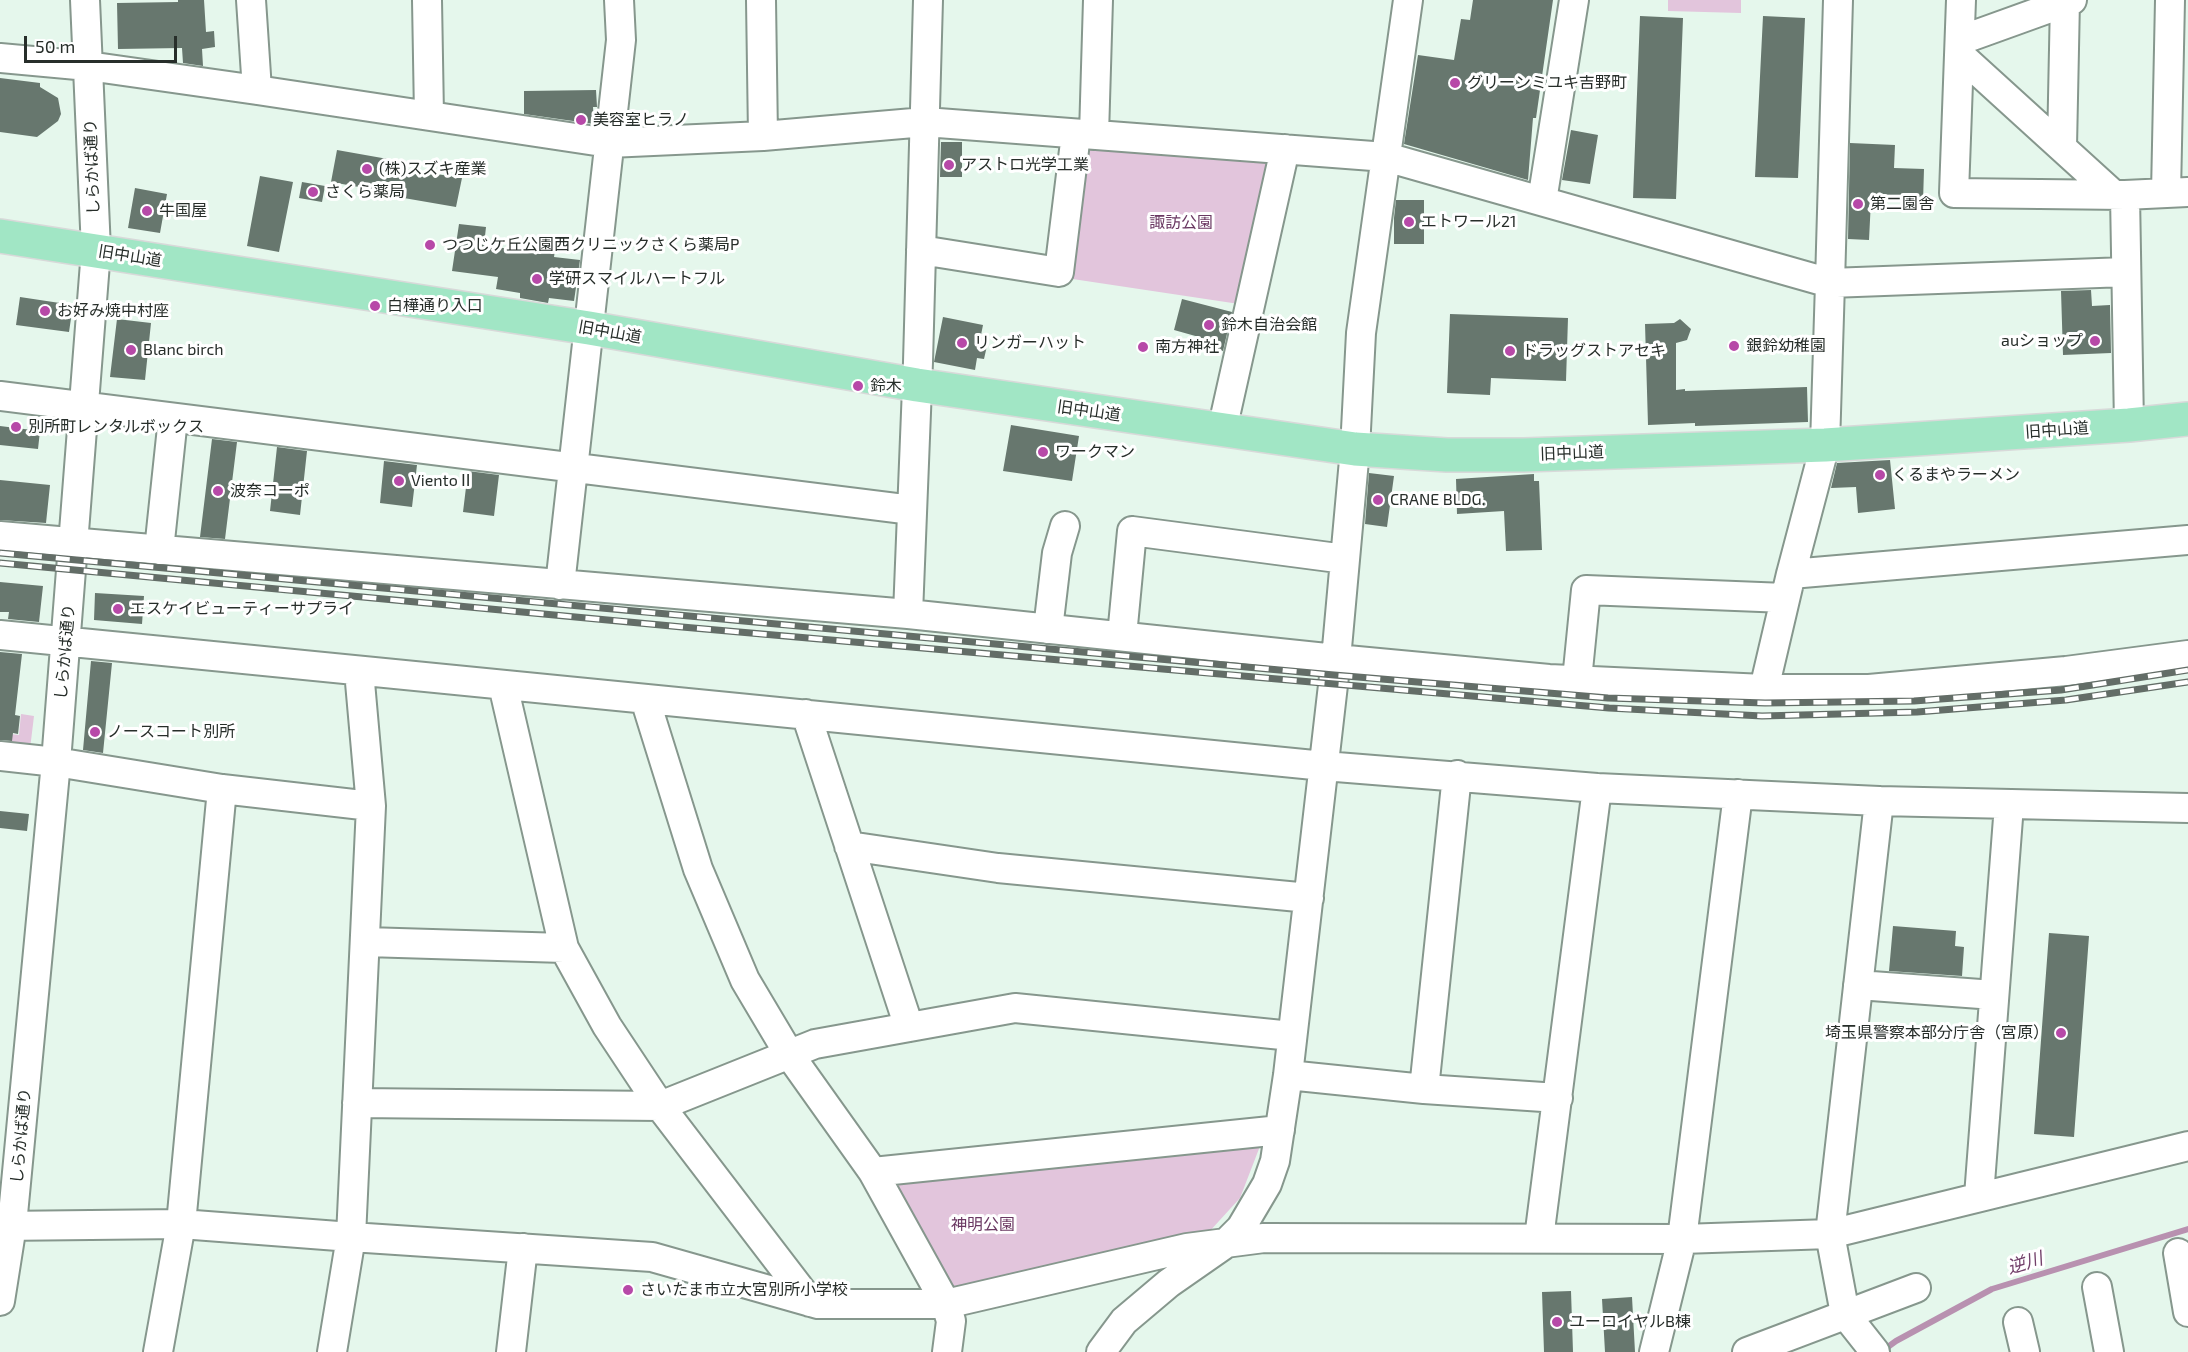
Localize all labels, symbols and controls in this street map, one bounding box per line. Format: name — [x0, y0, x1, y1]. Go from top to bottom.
scale bar — [27, 24, 180, 62]
text: 50 m — [35, 35, 75, 57]
place label: グリーンミユキ吉野町 — [1467, 73, 1627, 93]
marker: グリーンミユキ吉野町 — [1448, 76, 1462, 90]
place label: 美容室ヒラノ — [593, 110, 689, 130]
marker: 美容室ヒラノ — [574, 113, 588, 127]
street label: しらかば通り — [81, 119, 103, 215]
place label: アストロ光学工業 — [961, 155, 1089, 175]
marker: アストロ光学工業 — [942, 158, 956, 172]
place label: (株)スズキ産業 — [379, 159, 486, 179]
marker: (株)スズキ産業 — [360, 162, 374, 176]
place label: さくら薬局 — [325, 182, 405, 202]
marker: さくら薬局 — [306, 185, 320, 199]
place label: 第二園舎 — [1870, 194, 1934, 214]
marker: 第二園舎 — [1851, 197, 1865, 211]
place label: 牛国屋 — [159, 201, 207, 221]
marker: 牛国屋 — [140, 204, 154, 218]
place label: エトワール21 — [1421, 212, 1516, 232]
park label: 諏訪公園 — [1149, 213, 1213, 233]
marker: エトワール21 — [1402, 215, 1416, 229]
place label: つつじケ丘公園西クリニックさくら薬局P — [442, 235, 739, 255]
marker: つつじケ丘公園西クリニックさくら薬局P — [423, 238, 437, 252]
street label: 旧中山道 — [97, 242, 163, 270]
place label: 学研スマイルハートフル — [549, 269, 725, 289]
marker: 学研スマイルハートフル — [530, 272, 544, 286]
place label: 白樺通り入口 — [387, 296, 483, 316]
marker: 白樺通り入口 — [368, 299, 382, 313]
place label: お好み焼中村座 — [57, 301, 169, 321]
marker: お好み焼中村座 — [38, 304, 52, 318]
place label: 鈴木自治会館 — [1221, 315, 1317, 335]
street label: 旧中山道 — [577, 317, 643, 347]
marker: 鈴木自治会館 — [1202, 318, 1216, 332]
place label: auショップ — [2001, 331, 2083, 351]
place label: リンガーハット — [974, 333, 1086, 353]
marker: auショップ — [2088, 334, 2102, 348]
marker: リンガーハット — [955, 336, 969, 350]
place label: 銀鈴幼稚園 — [1746, 336, 1826, 356]
place label: 南方神社 — [1155, 337, 1219, 357]
marker: 銀鈴幼稚園 — [1727, 339, 1741, 353]
place label: Blanc birch — [143, 340, 224, 360]
marker: 南方神社 — [1136, 340, 1150, 354]
place label: ドラッグストアセキ — [1522, 341, 1666, 361]
marker: Blanc birch — [124, 343, 138, 357]
marker: ドラッグストアセキ — [1503, 344, 1517, 358]
place label: 鈴木 — [870, 376, 902, 396]
marker: 鈴木 — [851, 379, 865, 393]
street label: 旧中山道 — [1056, 397, 1122, 425]
place label: 別所町レンタルボックス — [28, 417, 204, 437]
street label: 旧中山道 — [2024, 418, 2090, 442]
marker: 別所町レンタルボックス — [9, 420, 23, 434]
place label: ワークマン — [1055, 442, 1135, 462]
street label: 旧中山道 — [1540, 442, 1604, 464]
marker: ワークマン — [1036, 445, 1050, 459]
place label: くるまやラーメン — [1892, 465, 2020, 485]
marker: くるまやラーメン — [1873, 468, 1887, 482]
place label: VientoⅡ — [411, 471, 474, 491]
marker: VientoⅡ — [392, 474, 406, 488]
place label: 波奈コーポ — [230, 481, 310, 501]
marker: 波奈コーポ — [211, 484, 225, 498]
place label: CRANE BLDG. — [1390, 490, 1485, 510]
marker: CRANE BLDG. — [1371, 493, 1385, 507]
place label: エスケイビューティーサプライ — [130, 599, 354, 619]
marker: エスケイビューティーサプライ — [111, 602, 125, 616]
street label: しらかば通り — [51, 603, 79, 701]
place label: ノースコート別所 — [107, 722, 235, 742]
marker: ノースコート別所 — [88, 725, 102, 739]
place label: 埼玉県警察本部分庁舎（宮原） — [1825, 1023, 2049, 1043]
marker: 埼玉県警察本部分庁舎（宮原） — [2054, 1026, 2068, 1040]
street label: しらかば通り — [7, 1087, 35, 1185]
park label: 神明公園 — [951, 1215, 1015, 1235]
water label: 逆川 — [2005, 1247, 2045, 1279]
place label: さいたま市立大宮別所小学校 — [640, 1280, 848, 1300]
marker: さいたま市立大宮別所小学校 — [621, 1283, 635, 1297]
place label: ユーロイヤルB棟 — [1569, 1312, 1691, 1332]
marker: ユーロイヤルB棟 — [1550, 1315, 1564, 1329]

